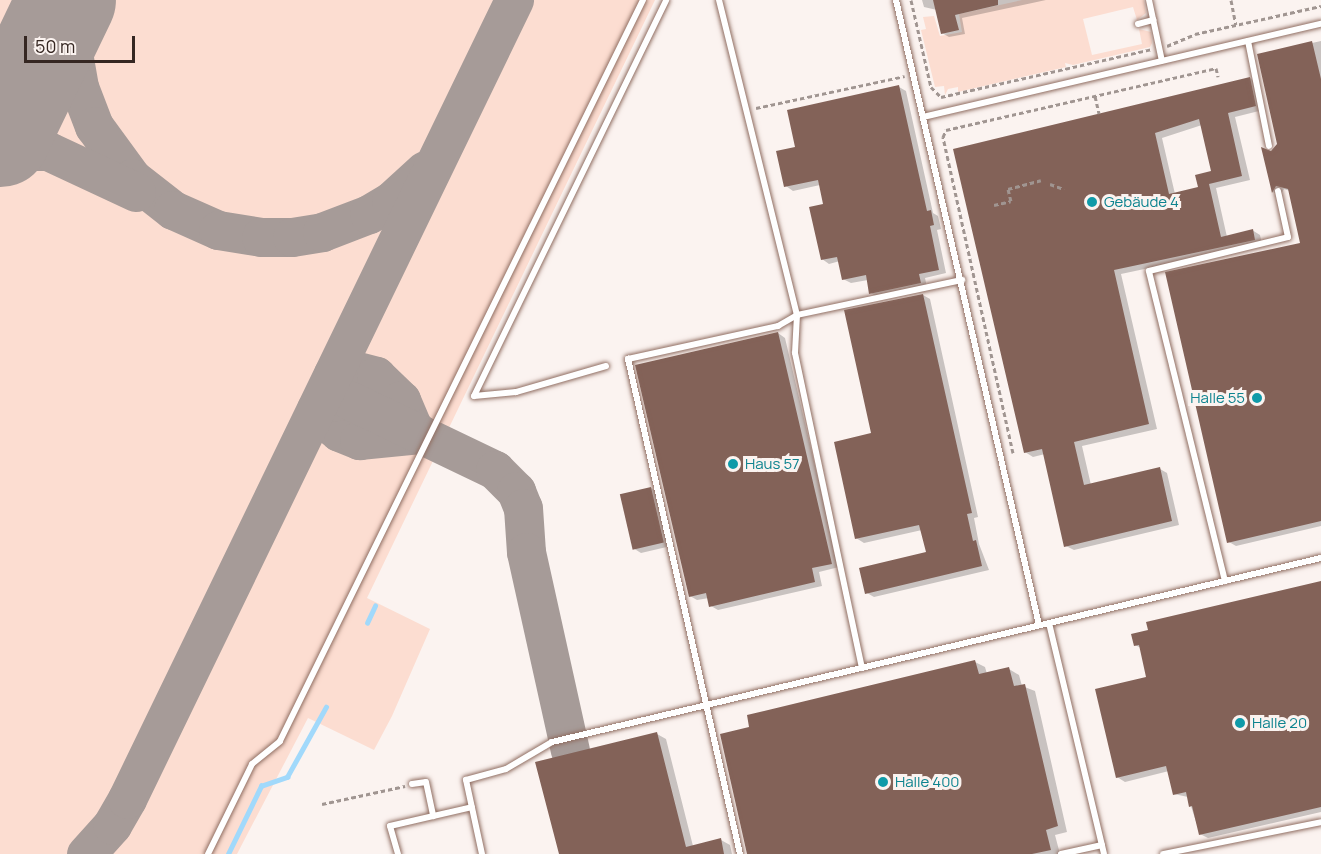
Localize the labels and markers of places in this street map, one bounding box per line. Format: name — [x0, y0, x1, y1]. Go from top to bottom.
place label: Gebäude 4 — [1104, 193, 1179, 211]
marker: Gebäude 4 — [1085, 195, 1099, 209]
place label: Halle 55 — [1190, 389, 1245, 407]
marker: Halle 55 — [1250, 391, 1264, 405]
place label: Haus 57 — [745, 455, 800, 473]
marker: Haus 57 — [726, 457, 740, 471]
place label: Halle 20 — [1252, 714, 1307, 732]
marker: Halle 20 — [1233, 716, 1247, 730]
place label: Halle 400 — [895, 773, 960, 791]
marker: Halle 400 — [876, 775, 890, 789]

